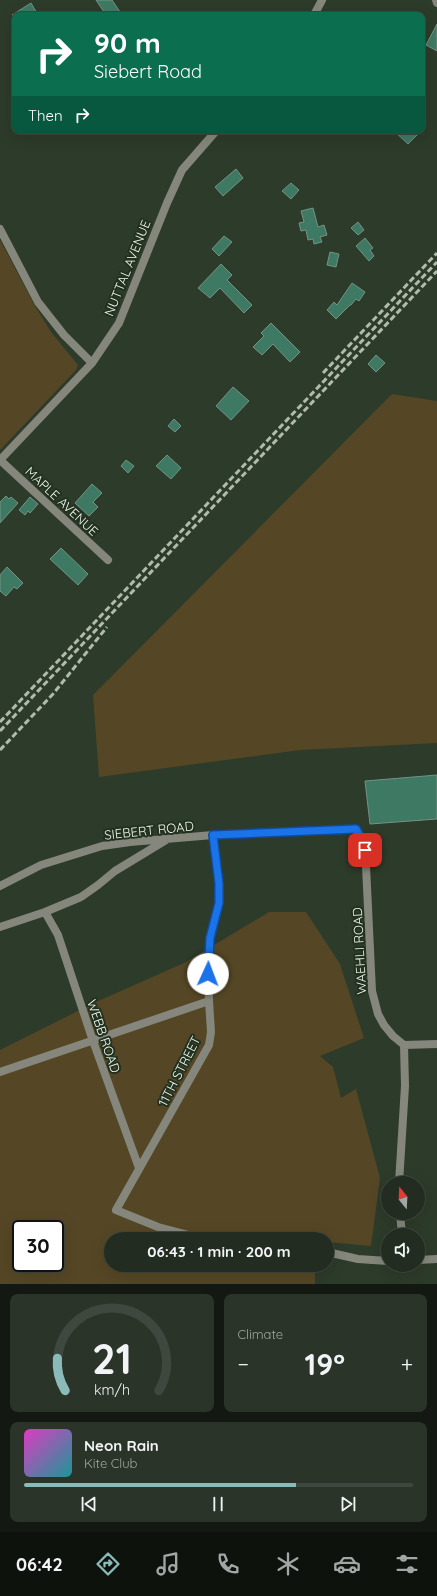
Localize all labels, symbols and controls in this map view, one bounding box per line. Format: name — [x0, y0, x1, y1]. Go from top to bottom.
text: 90 m — [94, 25, 161, 60]
icon: right — [28, 28, 80, 80]
text: Siebert Road — [94, 60, 202, 83]
icon: right — [71, 104, 93, 126]
text: Then — [28, 106, 63, 125]
street label: NUTTAL AVENUE — [100, 218, 154, 318]
street label: MAPLE AVENUE — [22, 463, 102, 539]
street label: SIEBERT ROAD — [103, 817, 195, 843]
pin — [348, 833, 382, 867]
icon: arrive — [354, 839, 376, 861]
street label: WAEHLI ROAD — [349, 907, 369, 995]
position arrow — [187, 953, 229, 995]
street label: WEBB ROAD — [84, 997, 124, 1075]
street label: 11TH STREET — [154, 1033, 204, 1109]
north arrow — [381, 1176, 425, 1220]
map controls — [381, 1176, 425, 1272]
speed limit sign: 30 — [12, 1220, 64, 1272]
button: sound — [381, 1228, 425, 1272]
text: 06:43 · 1 min · 200 m — [147, 1242, 291, 1261]
text: Climate — [238, 1326, 283, 1342]
text: 21 — [92, 1332, 132, 1384]
text: 19° — [305, 1345, 345, 1383]
text: − — [238, 1350, 249, 1378]
text: + — [401, 1350, 413, 1378]
text: km/h — [94, 1381, 130, 1399]
text: Neon Rain — [84, 1436, 159, 1455]
text: Kite Club — [84, 1455, 137, 1471]
icon: previous — [78, 1493, 100, 1515]
icon: pause — [207, 1493, 229, 1515]
icon: next — [337, 1493, 359, 1515]
icon: directions — [94, 1550, 122, 1578]
icon: music — [154, 1550, 182, 1578]
icon: phone — [214, 1550, 242, 1578]
icon: climate — [274, 1550, 302, 1578]
icon: car — [333, 1550, 361, 1578]
icon: filters — [393, 1550, 421, 1578]
text: 06:42 — [16, 1553, 63, 1576]

